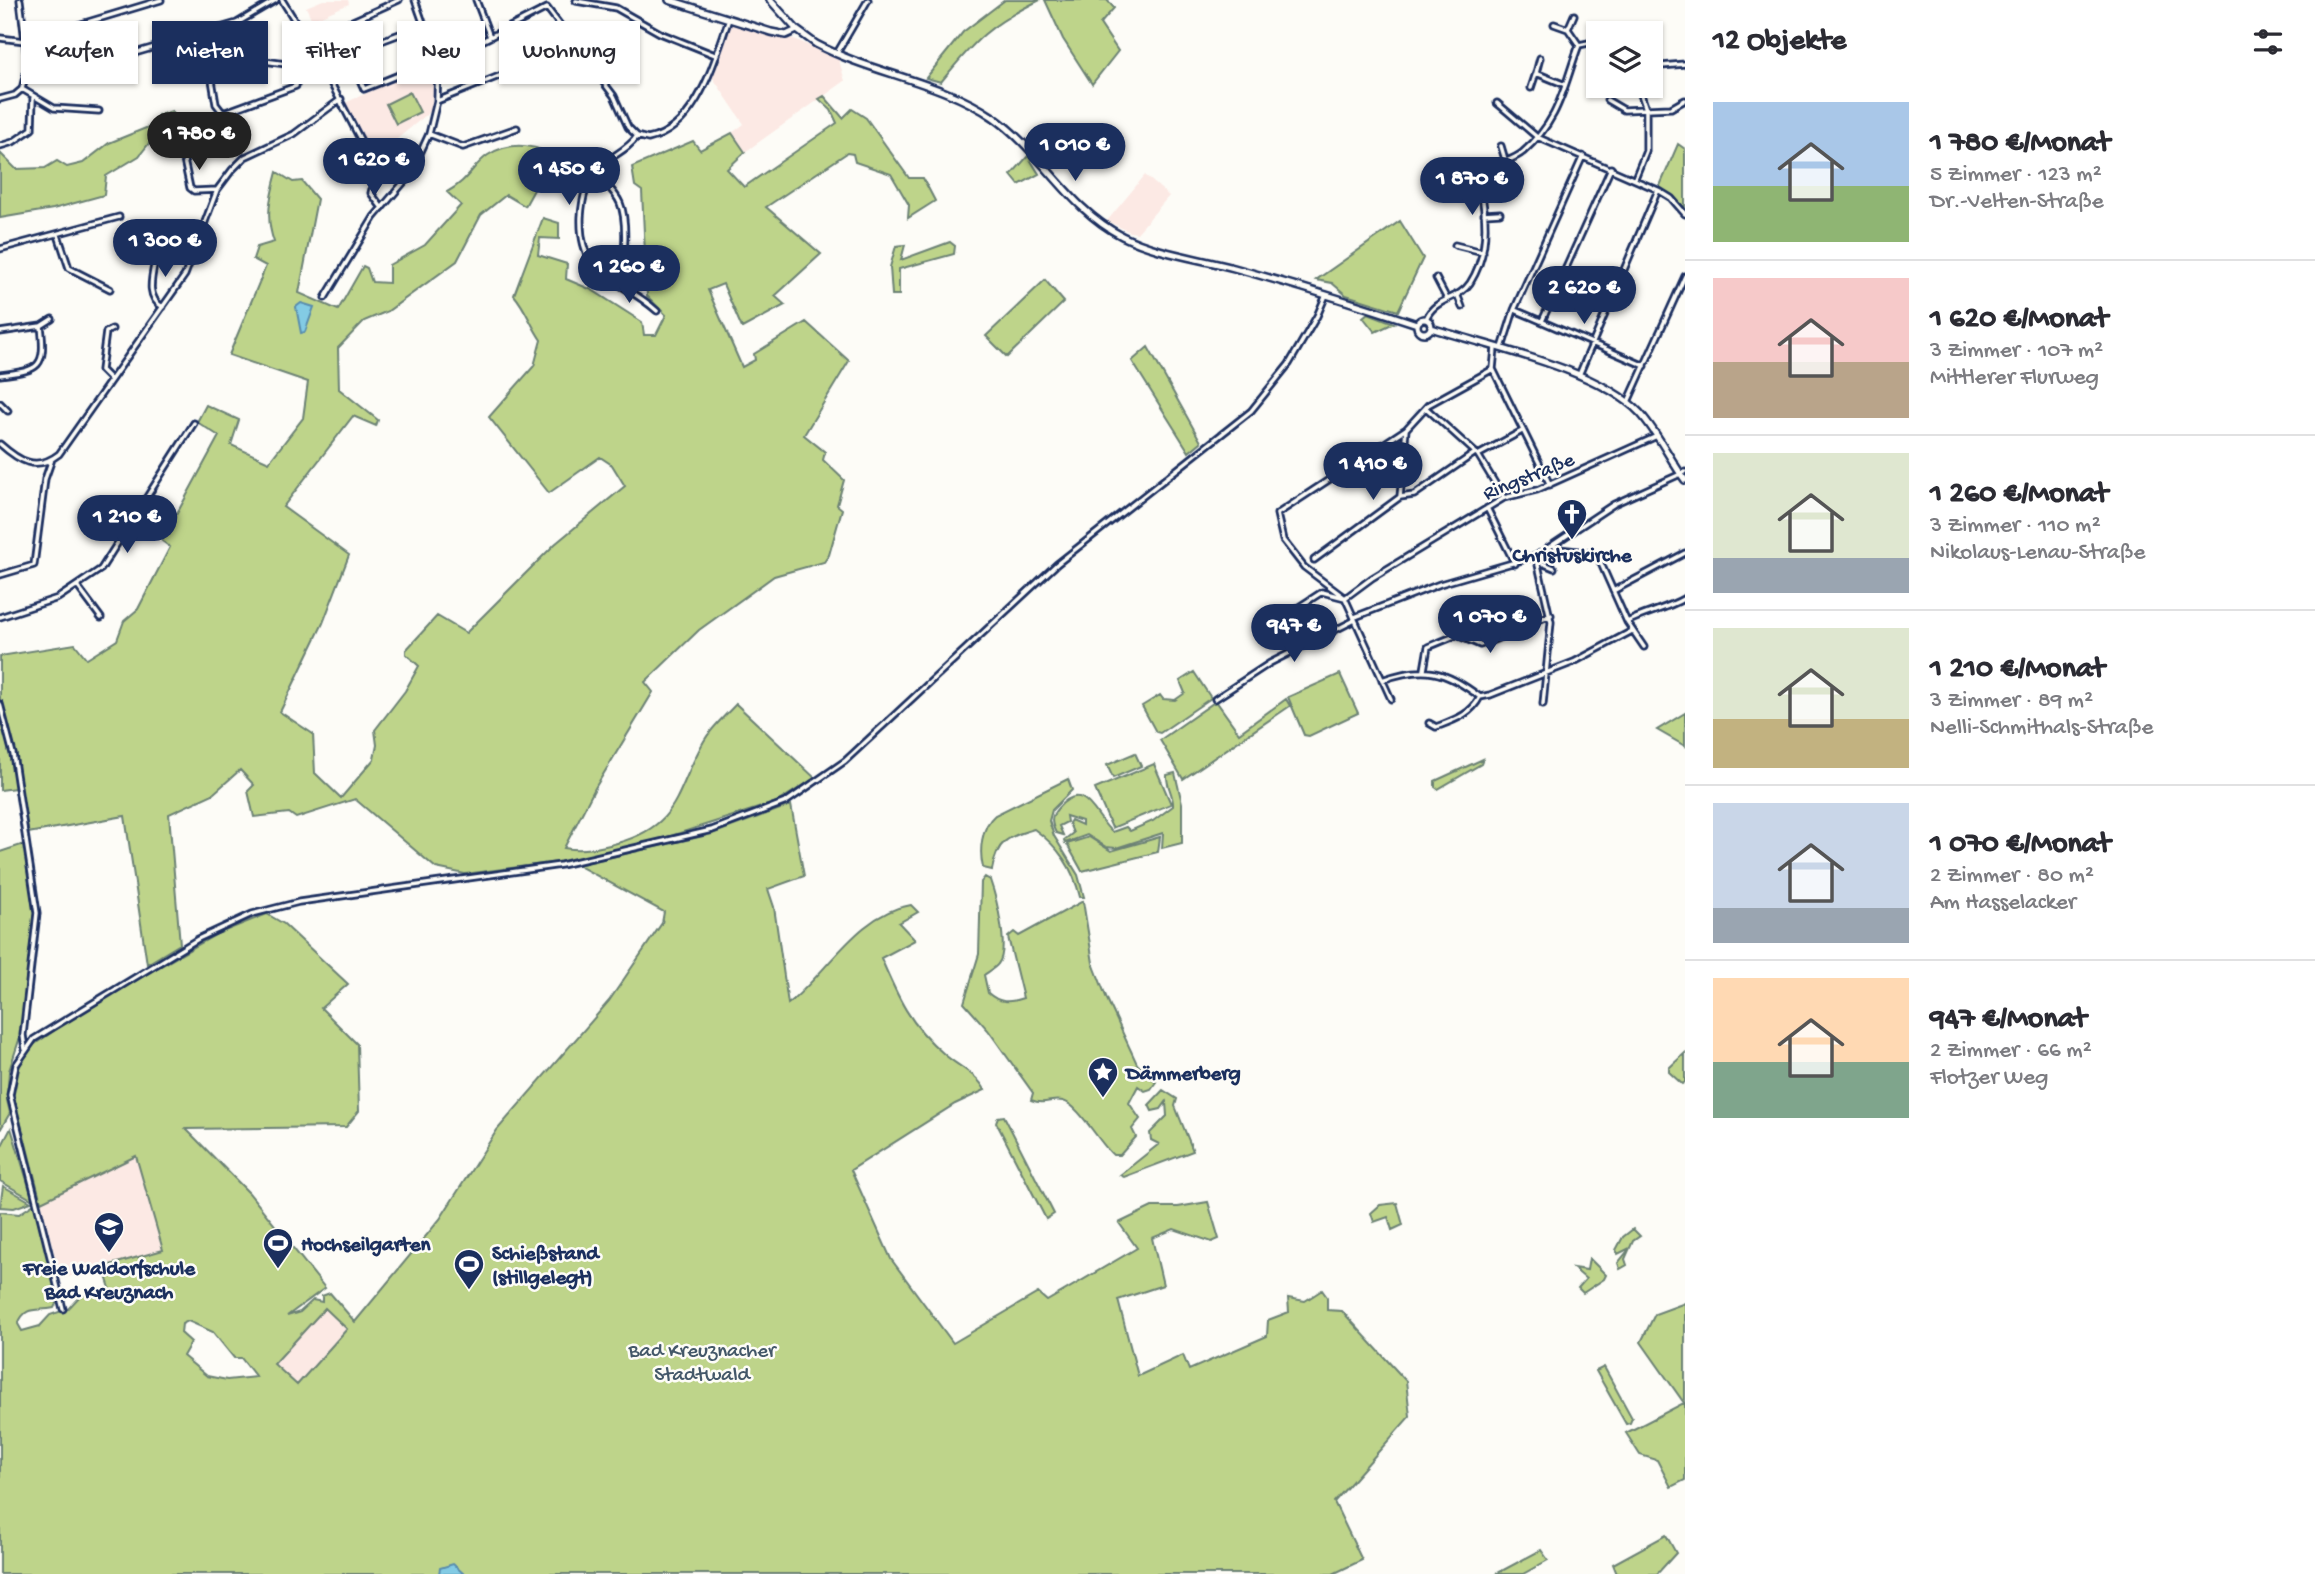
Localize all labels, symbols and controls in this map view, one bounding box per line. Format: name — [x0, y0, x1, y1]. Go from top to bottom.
chip: Kaufen — [21, 21, 138, 84]
chip: Mieten — [152, 21, 268, 84]
chip: Filter — [282, 21, 383, 84]
chip: Neu — [397, 21, 485, 84]
chip: Wohnung — [499, 21, 640, 84]
map controls — [1586, 21, 1663, 98]
button: layers — [1586, 21, 1663, 98]
icon: filters — [2249, 23, 2287, 61]
text: 12 Objekte — [1713, 25, 1846, 60]
pin: 1 780 € — [134, 113, 264, 172]
text: 1 780 € — [163, 121, 235, 148]
pin: 1 010 € — [1010, 124, 1140, 183]
text: 1 780 €/Monat — [1930, 127, 2110, 162]
icon: home — [1769, 130, 1853, 214]
text: 1 010 € — [1040, 132, 1110, 159]
pin: 1 620 € — [309, 138, 439, 198]
text: 1 620 € — [339, 147, 409, 174]
pin: 1 450 € — [504, 148, 634, 207]
text: 1 450 € — [534, 156, 604, 183]
pin: 1 870 € — [1407, 158, 1537, 217]
text: 5 Zimmer · 123 m² — [1930, 162, 2102, 189]
text: 1 870 € — [1436, 166, 1508, 193]
text: Dr.-Velten-Straße — [1930, 189, 2104, 216]
pin: 1 300 € — [100, 219, 230, 279]
text: 1 300 € — [129, 228, 201, 255]
pin: 1 260 € — [564, 246, 694, 305]
text: 1 260 € — [594, 254, 664, 281]
pin: 2 620 € — [1519, 266, 1649, 326]
text: 2 620 € — [1548, 275, 1620, 302]
text: 1 620 €/Monat — [1930, 303, 2108, 338]
icon: home — [1769, 306, 1853, 390]
text: 3 Zimmer · 107 m² — [1930, 338, 2103, 365]
text: Mittlerer Flurweg — [1930, 365, 2099, 392]
pin: 1 410 € — [1308, 442, 1438, 502]
street label: Ringstraße — [1480, 448, 1580, 508]
text: 1 410 € — [1339, 451, 1407, 478]
text: 1 260 €/Monat — [1930, 478, 2108, 513]
icon: home — [1769, 481, 1853, 565]
pin: 1 210 € — [62, 496, 192, 555]
church icon: Christuskirche — [1555, 497, 1589, 541]
text: 1 210 € — [93, 504, 161, 531]
text: 3 Zimmer · 110 m² — [1930, 513, 2101, 540]
text: Nikolaus-Lenau-Straße — [1930, 540, 2145, 567]
place label: Christuskirche — [1511, 545, 1633, 570]
pin: 1 070 € — [1425, 596, 1555, 655]
pin: 947 € — [1245, 604, 1343, 664]
text: 1 070 € — [1454, 604, 1526, 631]
text: 947 € — [1267, 613, 1321, 640]
text: 1 210 €/Monat — [1930, 653, 2105, 688]
icon: home — [1769, 656, 1853, 740]
text: 3 Zimmer · 89 m² — [1930, 688, 2093, 715]
text: Nelli-Schmithals-Straße — [1930, 715, 2153, 742]
text: 1 070 €/Monat — [1930, 828, 2111, 863]
icon: home — [1769, 831, 1853, 915]
text: 2 Zimmer · 80 m² — [1930, 863, 2094, 890]
text: Am Hasselacker — [1930, 890, 2076, 917]
text: 947 €/Monat — [1930, 1003, 2087, 1038]
icon: home — [1769, 1006, 1853, 1090]
text: 2 Zimmer · 66 m² — [1930, 1038, 2092, 1065]
place icon: Dämmerberg — [1086, 1055, 1120, 1099]
place label: Dämmerberg — [1124, 1063, 1241, 1088]
text: Flotzer Weg — [1930, 1065, 2048, 1092]
school or university icon: Freie Waldorfschule Bad Kreuznach — [92, 1210, 126, 1254]
sports icon: Hochseilgarten — [261, 1226, 295, 1270]
place label: Hochseilgarten — [301, 1234, 431, 1259]
place label: Schießstand (stillgelegt) — [492, 1243, 601, 1292]
sports icon: Schießstand (stillgelegt) — [452, 1247, 486, 1291]
place label: Freie Waldorfschule Bad Kreuznach — [22, 1258, 196, 1307]
park label: Bad Kreuznacher Stadtwald — [628, 1340, 777, 1389]

